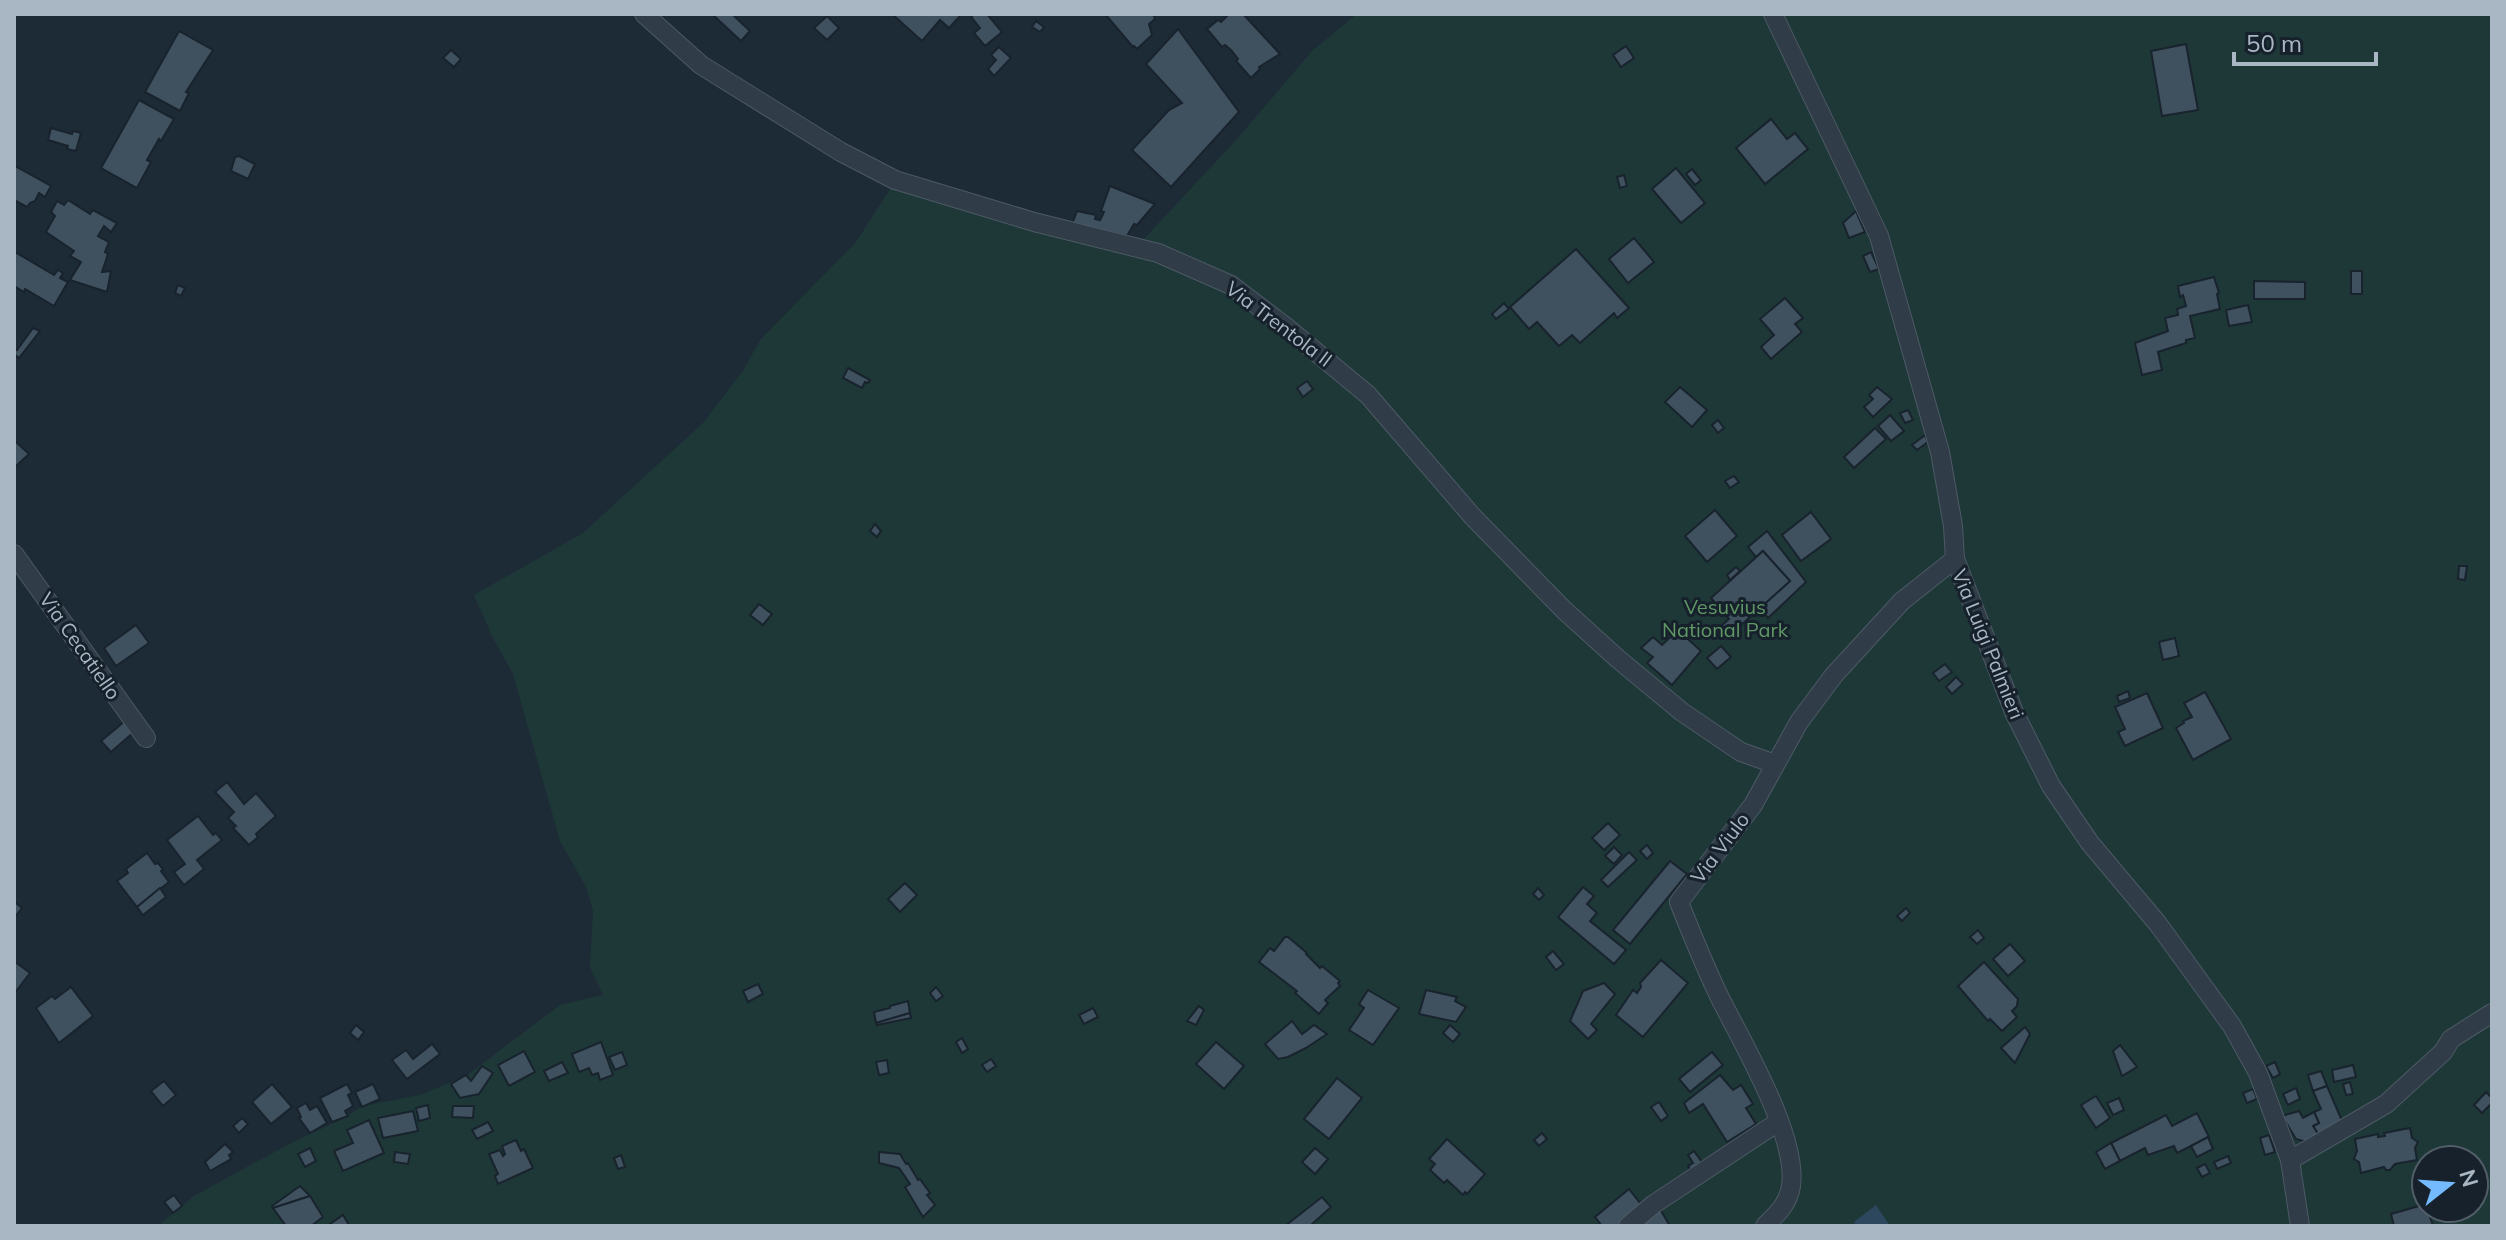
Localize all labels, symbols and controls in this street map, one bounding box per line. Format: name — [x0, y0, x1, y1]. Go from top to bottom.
scale bar — [2234, 16, 2376, 66]
text: 50 m — [2246, 28, 2302, 58]
street label: Via Trentola II — [1221, 275, 1337, 372]
street label: Via Luigi Palmieri — [1947, 565, 2030, 722]
street label: Via Cecatiello — [34, 587, 127, 704]
park label: Vesuvius National Park — [1662, 594, 1789, 642]
street label: Via Viulo — [1685, 807, 1754, 888]
north arrow — [2410, 1144, 2490, 1224]
text: N — [2453, 1166, 2485, 1190]

